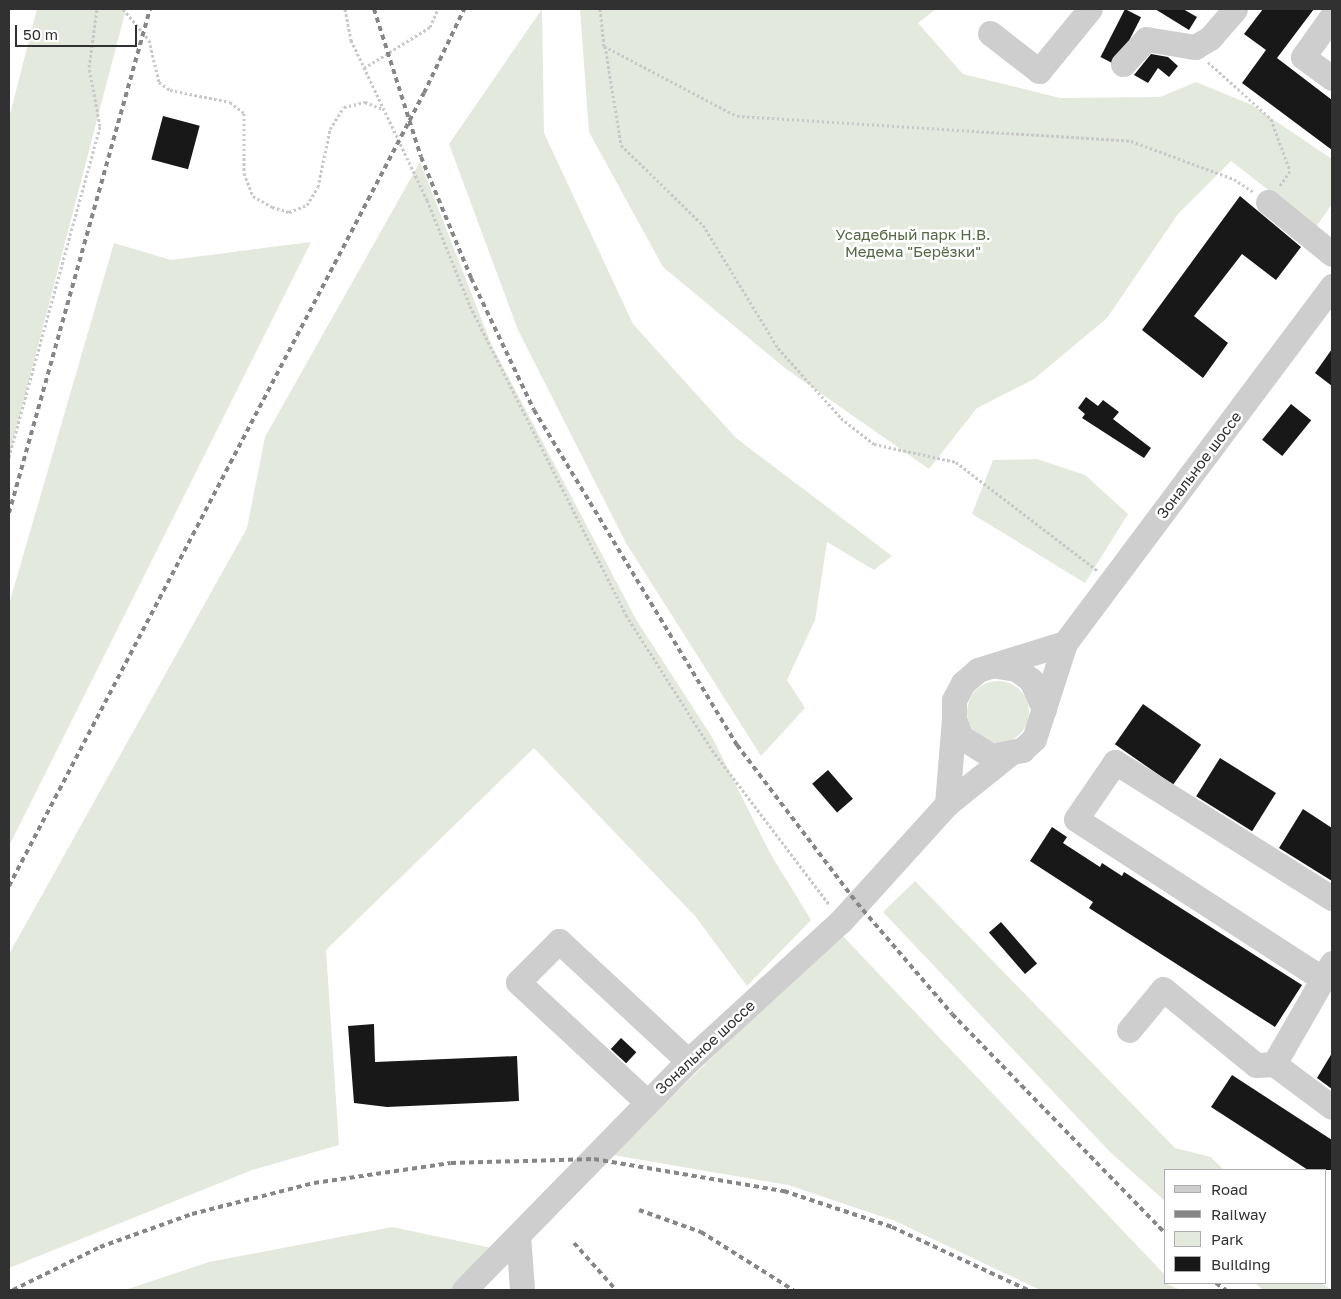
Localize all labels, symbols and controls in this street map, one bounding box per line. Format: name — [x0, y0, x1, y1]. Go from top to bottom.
scale bar — [18, 15, 140, 47]
text: 50 m — [23, 25, 58, 43]
park label: Усадебный парк Н.В. Медема "Берёзки" — [836, 225, 990, 260]
street label: Зональное шоссе — [1153, 408, 1245, 522]
street label: Зональное шоссе — [651, 996, 759, 1098]
legend — [1164, 1169, 1326, 1284]
text: Road — [1211, 1180, 1248, 1198]
text: Railway — [1211, 1205, 1267, 1223]
text: Park — [1211, 1230, 1243, 1248]
text: Building — [1211, 1255, 1271, 1273]

